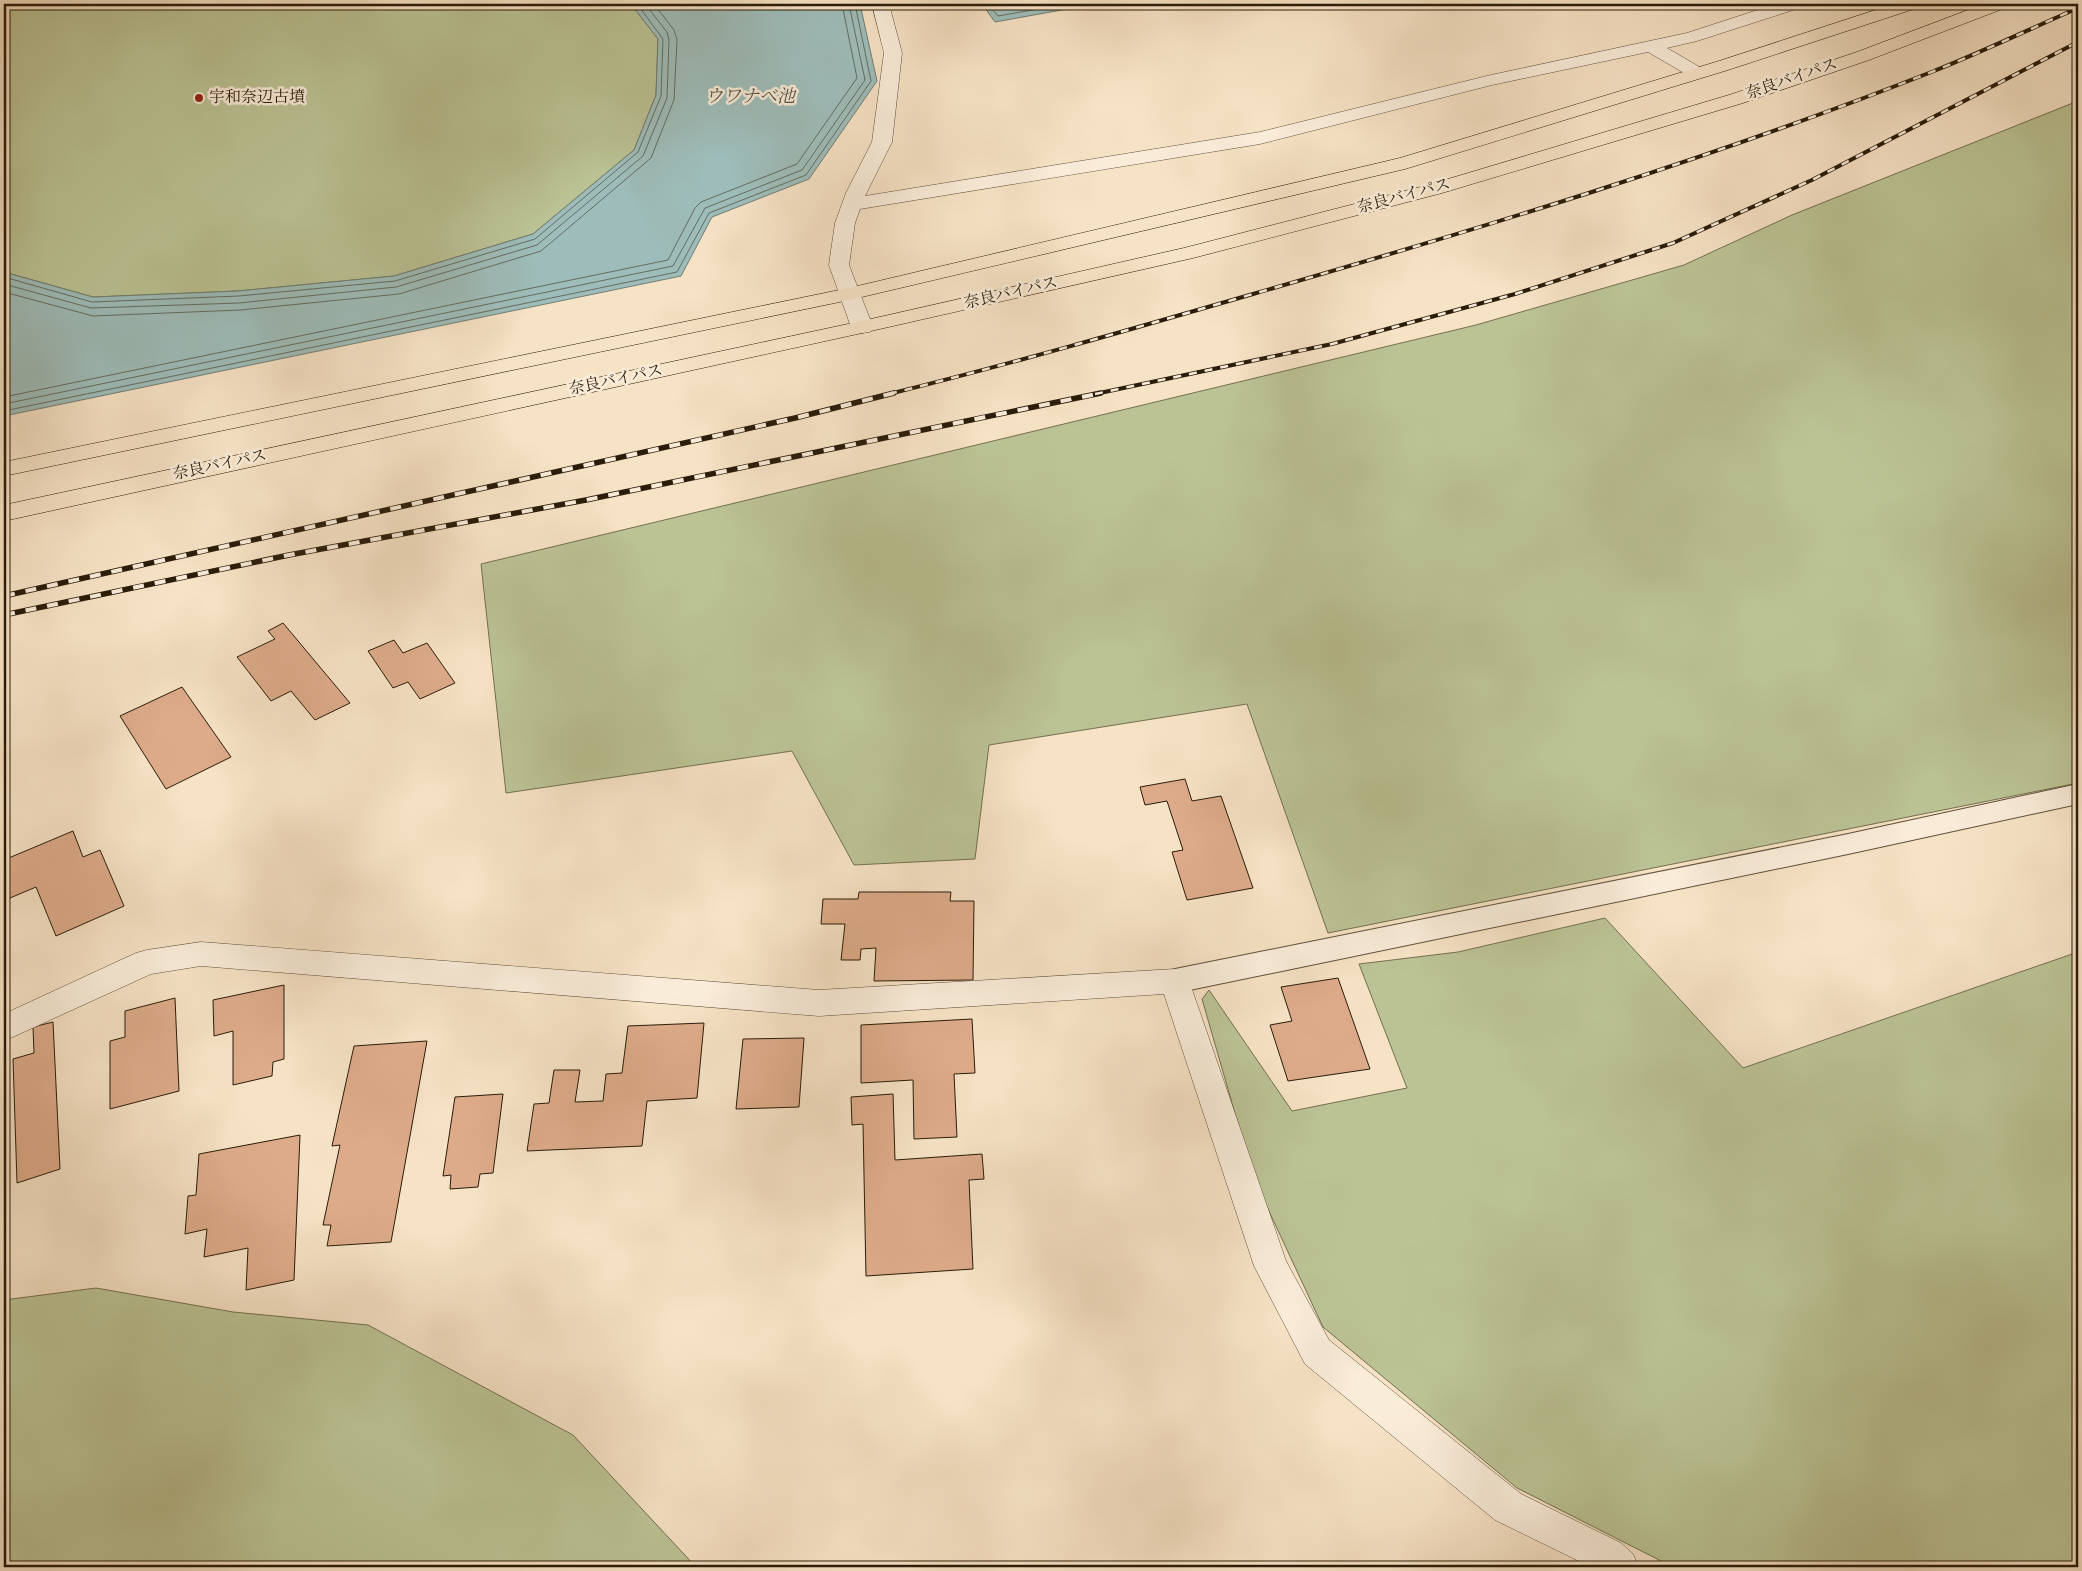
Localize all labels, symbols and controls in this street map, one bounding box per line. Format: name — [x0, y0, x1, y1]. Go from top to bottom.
street label: 奈良バイパス — [1743, 54, 1841, 106]
water label: ウワナベ池 — [705, 85, 797, 111]
place label: 宇和奈辺古墳 — [209, 87, 305, 110]
marker: 宇和奈辺古墳 — [193, 92, 205, 104]
street label: 奈良バイパス — [1355, 174, 1453, 220]
street label: 奈良バイパス — [962, 272, 1060, 316]
street label: 奈良バイパス — [567, 360, 665, 402]
street label: 奈良バイパス — [171, 445, 269, 487]

